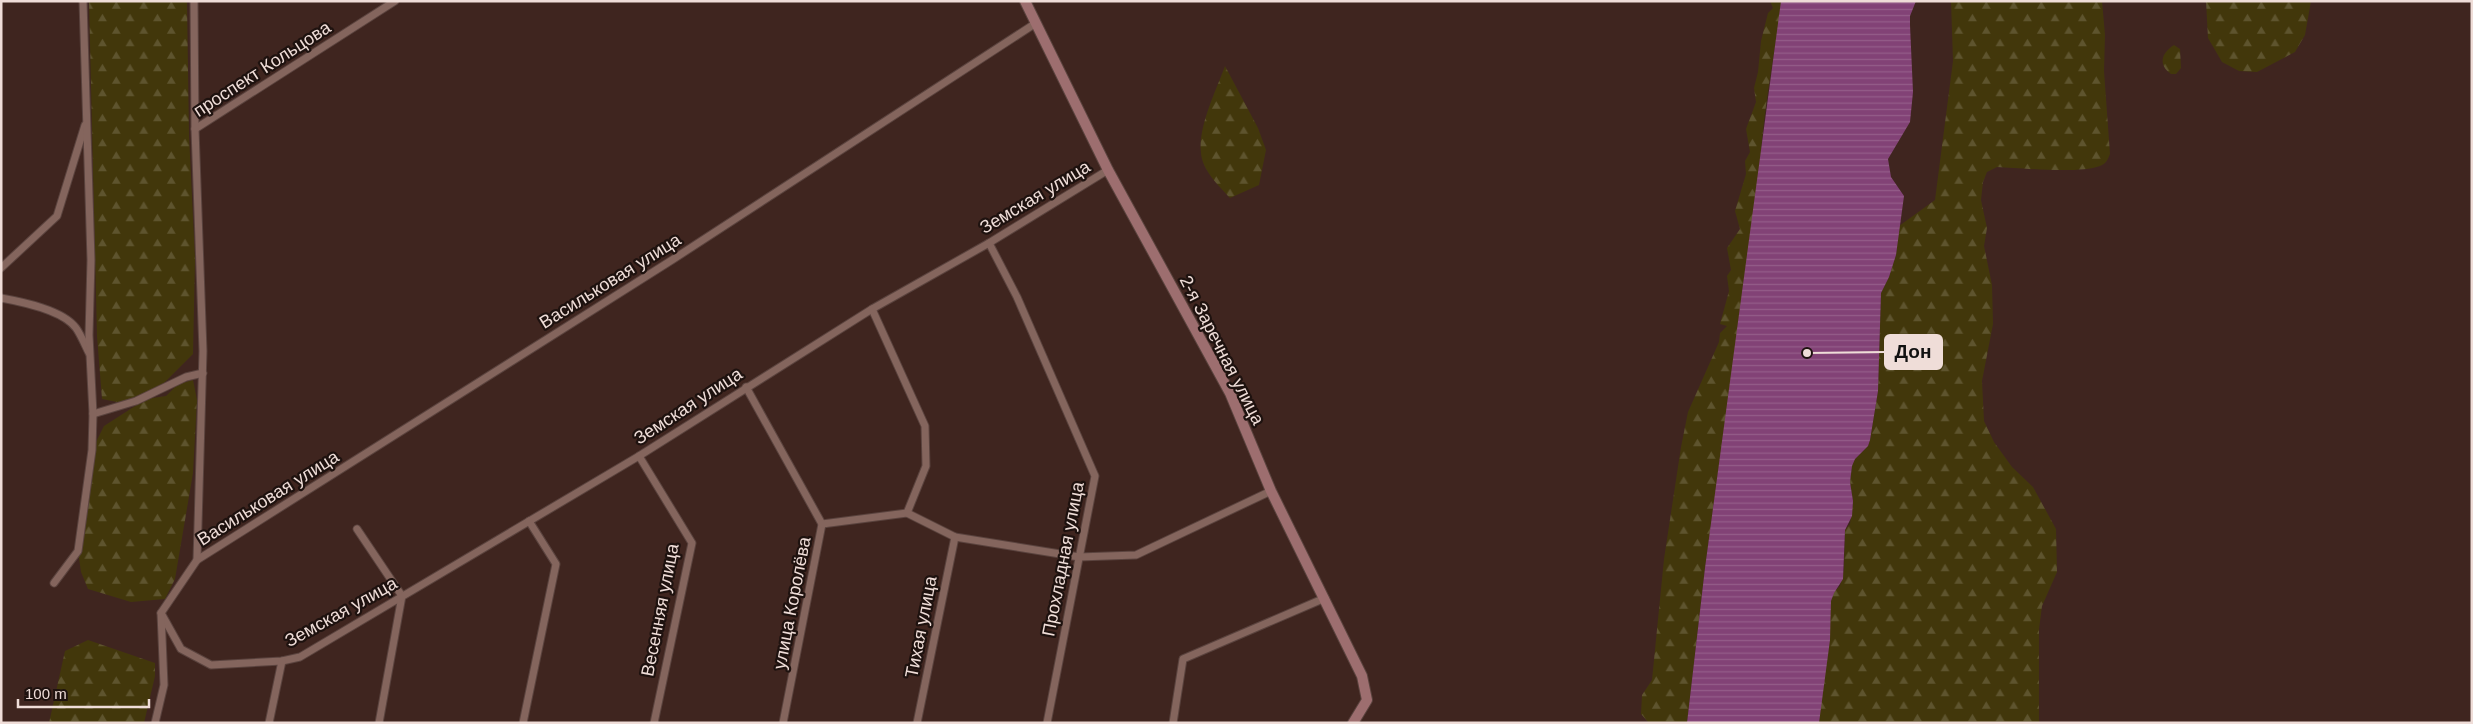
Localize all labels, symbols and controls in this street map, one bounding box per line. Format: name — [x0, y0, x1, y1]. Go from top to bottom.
street label: проспект Кольцова — [190, 17, 335, 121]
street label: Земская улица — [976, 156, 1094, 238]
street label: Васильковая улица — [536, 229, 685, 333]
street label: 2-я Заречная улица — [1176, 272, 1269, 429]
callout: Дон — [1885, 335, 1942, 369]
text: Дон — [1895, 341, 1931, 362]
street label: Земская улица — [630, 363, 747, 448]
street label: Васильковая улица — [194, 446, 343, 550]
street label: Прохладная улица — [1038, 479, 1088, 638]
street label: улица Королёва — [769, 534, 815, 671]
street label: Весенняя улица — [637, 541, 683, 678]
street label: Земская улица — [282, 573, 401, 651]
street label: Тихая улица — [901, 573, 941, 680]
scale bar — [18, 676, 149, 708]
text: 100 m — [25, 685, 67, 702]

